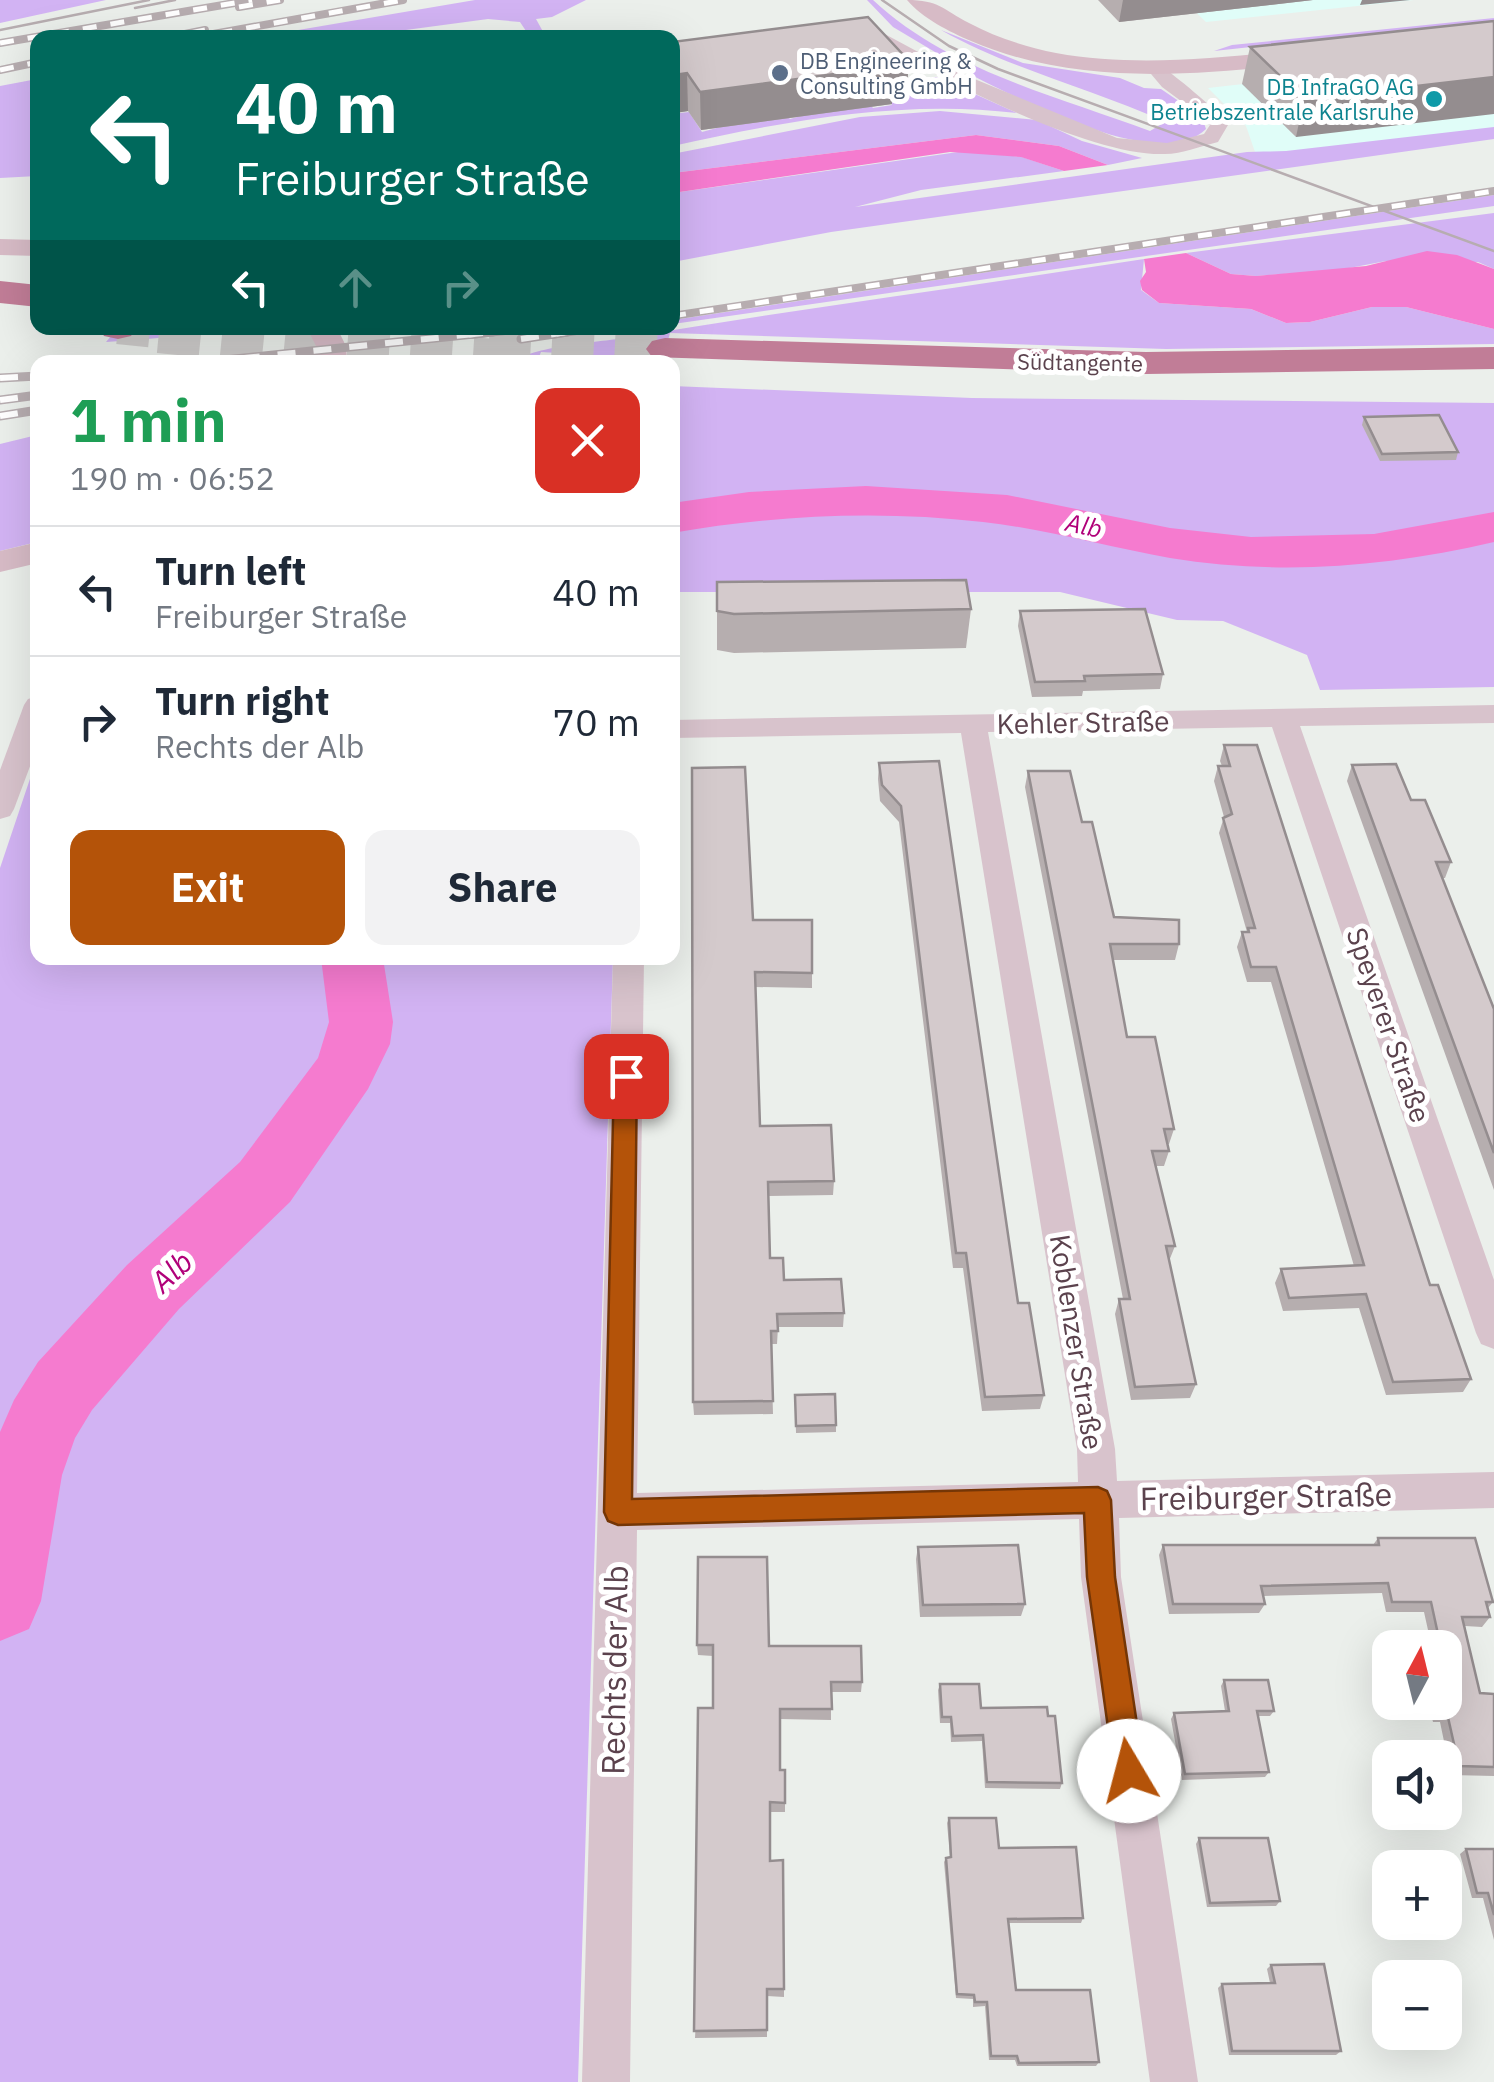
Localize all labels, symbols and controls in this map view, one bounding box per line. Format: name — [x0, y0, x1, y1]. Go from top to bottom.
place label: DB Engineering & Consulting GmbH — [800, 46, 973, 100]
text: 40 m — [235, 61, 398, 152]
marker: DB Engineering & Consulting GmbH — [769, 62, 791, 84]
icon: left — [70, 70, 200, 200]
place label: DB InfraGO AG Betriebszentrale Karlsruhe — [1150, 72, 1414, 126]
marker: DB InfraGO AG Betriebszentrale Karlsruhe — [1423, 88, 1445, 110]
text: Freiburger Straße — [235, 149, 590, 207]
icon: left — [223, 260, 278, 315]
icon: ahead — [328, 260, 383, 315]
icon: right — [433, 260, 488, 315]
street label: Südtangente — [1017, 346, 1143, 378]
text: 1 min — [70, 380, 227, 459]
button: close — [535, 388, 640, 493]
text: 190 m · 06:52 — [70, 457, 275, 499]
water label: Alb — [1062, 505, 1105, 545]
text: Turn left — [155, 546, 306, 595]
icon: left — [70, 564, 125, 619]
text: 40 m — [552, 567, 640, 616]
text: Freiburger Straße — [155, 595, 407, 637]
text: Turn right — [155, 676, 330, 725]
icon: right — [70, 694, 125, 749]
text: 70 m — [552, 697, 640, 746]
street label: Kehler Straße — [996, 702, 1170, 742]
text: Rechts der Alb — [155, 725, 364, 767]
button: Exit — [70, 830, 345, 945]
button: Share — [365, 830, 640, 945]
street label: Speyerer Straße — [1338, 923, 1440, 1127]
pin — [584, 1034, 669, 1119]
icon: arrive — [599, 1049, 654, 1104]
street label: Koblenzer Straße — [1042, 1232, 1112, 1452]
water label: Alb — [141, 1242, 200, 1301]
street label: Freiburger Straße — [1140, 1473, 1392, 1519]
street label: Rechts der Alb — [591, 1565, 637, 1775]
north arrow — [1372, 1630, 1462, 1720]
map controls — [1372, 1630, 1462, 2050]
position arrow — [1077, 1719, 1181, 1823]
button: sound — [1372, 1740, 1462, 1830]
button: + — [1372, 1850, 1462, 1940]
button: − — [1372, 1960, 1462, 2050]

